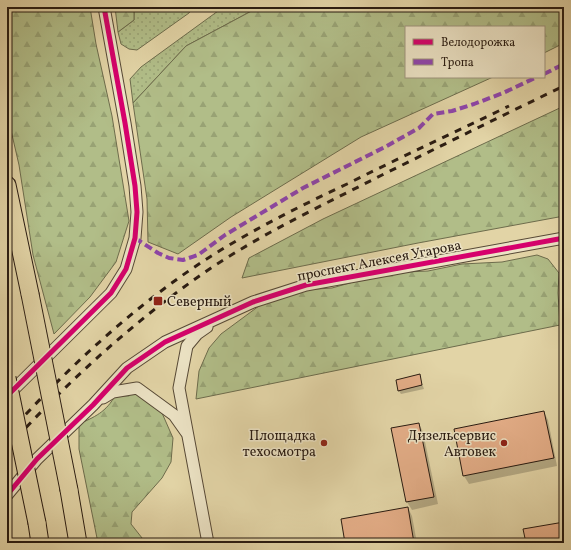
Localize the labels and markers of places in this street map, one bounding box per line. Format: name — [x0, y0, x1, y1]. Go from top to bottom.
place label: Северный — [167, 293, 232, 312]
marker: Северный — [152, 295, 164, 307]
place label: Площадка техосмотра — [243, 427, 316, 462]
place label: Дизельсервис Автовек — [407, 427, 497, 462]
marker: Площадка техосмотра — [319, 438, 329, 448]
marker: Дизельсервис Автовек — [499, 438, 509, 448]

